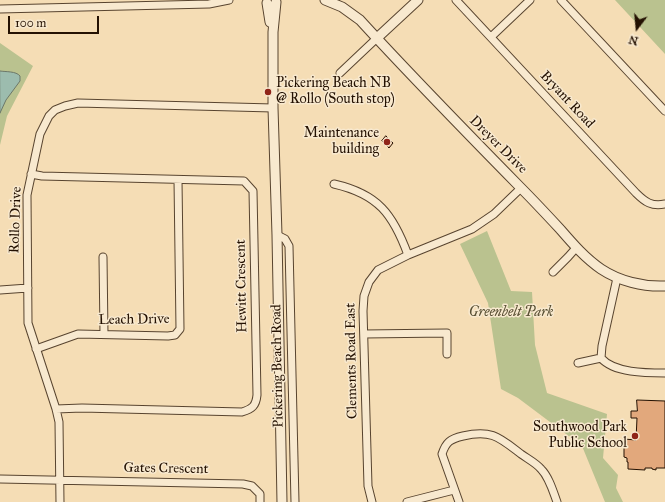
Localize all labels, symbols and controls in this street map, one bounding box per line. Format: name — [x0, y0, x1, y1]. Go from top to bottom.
scale bar — [10, 8, 101, 34]
north arrow — [617, 8, 657, 48]
text: 100 m — [15, 16, 46, 30]
text: N — [627, 32, 640, 48]
street label: Bryant Road — [536, 68, 598, 132]
place label: Pickering Beach NB @ Rollo (South stop) — [276, 76, 395, 108]
marker: Pickering Beach NB @ Rollo (South stop) — [263, 87, 273, 97]
street label: Dreyer Drive — [466, 113, 530, 177]
place label: Maintenance building — [304, 126, 379, 158]
marker: Maintenance building — [382, 137, 392, 147]
street label: Rollo Drive — [6, 186, 26, 254]
street label: Hewitt Crescent — [233, 239, 251, 333]
street label: Clements Road East — [343, 303, 361, 419]
street label: Pickering Beach Road — [269, 304, 287, 428]
park label: Greenbelt Park — [469, 305, 553, 321]
street label: Leach Drive — [98, 311, 170, 329]
place label: Southwood Park Public School — [533, 420, 627, 452]
marker: Southwood Park Public School — [630, 431, 640, 441]
street label: Gates Crescent — [123, 460, 209, 478]

